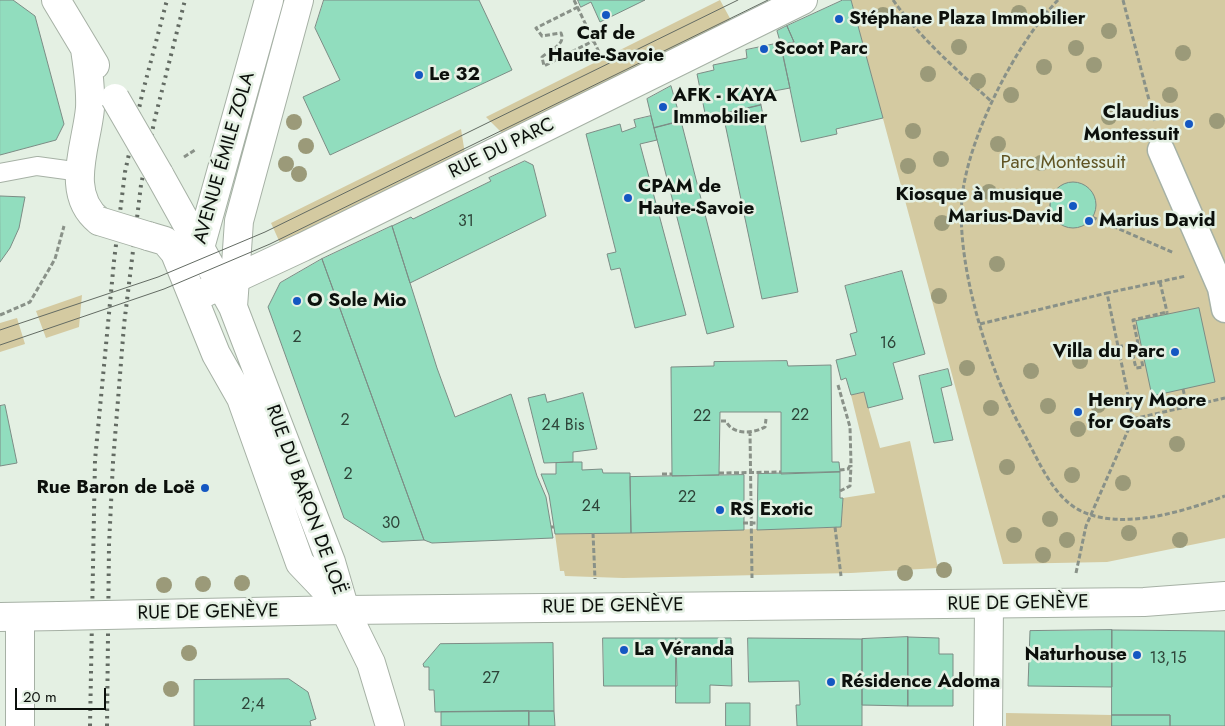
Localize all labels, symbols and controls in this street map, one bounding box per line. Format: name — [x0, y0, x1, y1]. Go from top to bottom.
place label: Stéphane Plaza Immobilier — [849, 8, 1086, 30]
marker: Caf de Haute-Savoie — [600, 9, 612, 21]
marker: Stéphane Plaza Immobilier — [833, 13, 845, 25]
place label: Caf de Haute-Savoie — [548, 23, 664, 67]
place label: Scoot Parc — [774, 38, 868, 60]
marker: Scoot Parc — [758, 43, 770, 55]
place label: Le 32 — [429, 64, 480, 86]
street label: AVENUE ÉMILE ZOLA — [190, 69, 260, 247]
marker: Le 32 — [413, 69, 425, 81]
place label: AFK - KAYA Immobilier — [673, 85, 777, 129]
marker: AFK - KAYA Immobilier — [657, 101, 669, 113]
place label: Claudius Montessuit — [1083, 102, 1179, 146]
street label: RUE DU PARC — [446, 114, 558, 184]
marker: Claudius Montessuit — [1183, 118, 1195, 130]
park label: Parc Montessuit — [1001, 152, 1125, 174]
place label: CPAM de Haute-Savoie — [638, 176, 754, 220]
place label: Kiosque à musique Marius-David — [895, 184, 1063, 228]
marker: CPAM de Haute-Savoie — [622, 192, 634, 204]
marker: Kiosque à musique Marius-David — [1067, 200, 1079, 212]
place label: Marius David — [1099, 210, 1216, 232]
house number: 31 — [458, 212, 474, 232]
marker: Marius David — [1083, 215, 1095, 227]
place label: O Sole Mio — [307, 290, 406, 312]
marker: O Sole Mio — [291, 295, 303, 307]
house number: 2 — [292, 328, 302, 348]
house number: 16 — [880, 334, 896, 354]
place label: Villa du Parc — [1053, 341, 1165, 363]
marker: Villa du Parc — [1169, 346, 1181, 358]
place label: Henry Moore for Goats — [1088, 390, 1206, 434]
street label: RUE DU BARON DE LOË — [260, 402, 350, 598]
house number: 22 — [791, 406, 809, 426]
marker: Henry Moore for Goats — [1072, 406, 1084, 418]
house number: 22 — [693, 407, 711, 427]
house number: 2 — [340, 411, 350, 431]
house number: 24 Bis — [542, 416, 584, 436]
house number: 2 — [343, 465, 353, 485]
place label: Rue Baron de Loë — [37, 477, 195, 499]
marker: Rue Baron de Loë — [199, 482, 211, 494]
house number: 22 — [678, 488, 696, 508]
house number: 24 — [582, 497, 600, 517]
place label: RS Exotic — [730, 499, 813, 521]
marker: RS Exotic — [714, 504, 726, 516]
house number: 30 — [382, 514, 400, 534]
street label: RUE DE GENÈVE — [947, 591, 1089, 617]
street label: RUE DE GENÈVE — [542, 594, 684, 620]
street label: RUE DE GENÈVE — [137, 600, 279, 626]
place label: La Véranda — [634, 639, 734, 661]
marker: La Véranda — [618, 644, 630, 656]
place label: Naturhouse — [1024, 644, 1127, 666]
marker: Naturhouse — [1131, 649, 1143, 661]
house number: 13,15 — [1150, 649, 1186, 669]
house number: 27 — [482, 669, 500, 689]
place label: Résidence Adoma — [841, 671, 1000, 693]
marker: Résidence Adoma — [825, 676, 837, 688]
scale bar — [18, 678, 109, 710]
text: 20 m — [23, 686, 57, 708]
house number: 2;4 — [241, 695, 265, 715]

